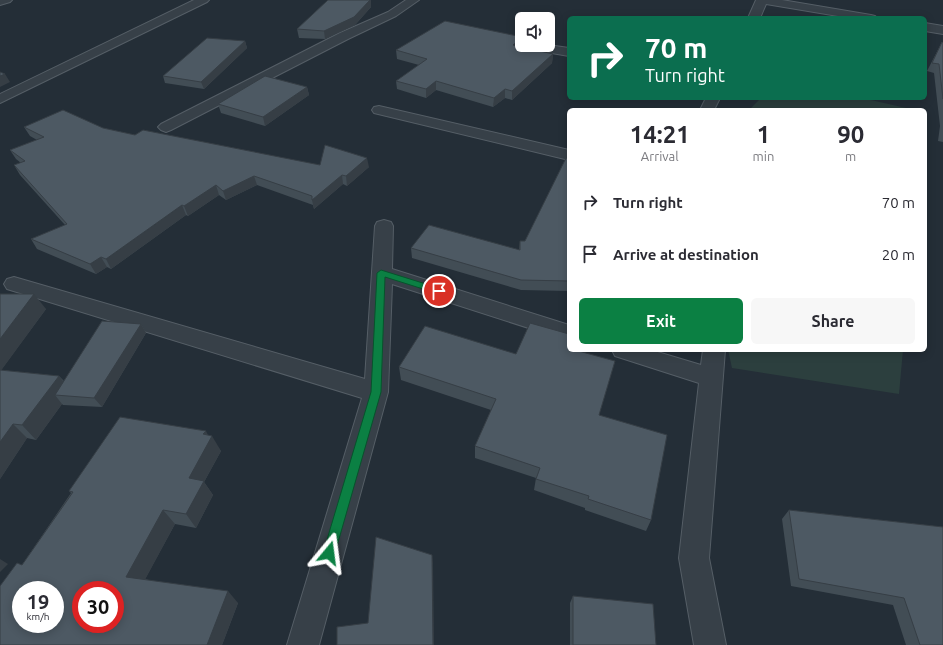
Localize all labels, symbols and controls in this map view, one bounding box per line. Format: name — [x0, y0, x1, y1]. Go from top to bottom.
map controls — [515, 12, 555, 52]
button: sound — [515, 12, 555, 52]
icon: right — [579, 32, 631, 84]
text: 70 m — [645, 32, 707, 63]
text: Turn right — [645, 65, 725, 85]
text: 14:21 — [630, 121, 690, 148]
text: 1 — [757, 121, 770, 148]
text: 90 — [837, 121, 864, 148]
text: Arrival — [641, 149, 679, 163]
text: min — [753, 149, 774, 163]
text: m — [845, 149, 856, 163]
icon: right — [579, 191, 601, 213]
text: Turn right — [613, 194, 683, 211]
text: 70 m — [882, 194, 915, 211]
icon: arrive — [579, 243, 601, 265]
text: Arrive at destination — [613, 246, 759, 263]
text: 20 m — [882, 246, 915, 263]
pin — [422, 274, 456, 308]
icon: arrive — [428, 280, 450, 302]
button: Exit — [579, 298, 743, 344]
button: Share — [751, 298, 915, 344]
position arrow — [308, 532, 350, 574]
speed limit sign: 30 — [72, 581, 124, 633]
text: 19 — [27, 590, 49, 613]
text: km/h — [26, 611, 50, 622]

